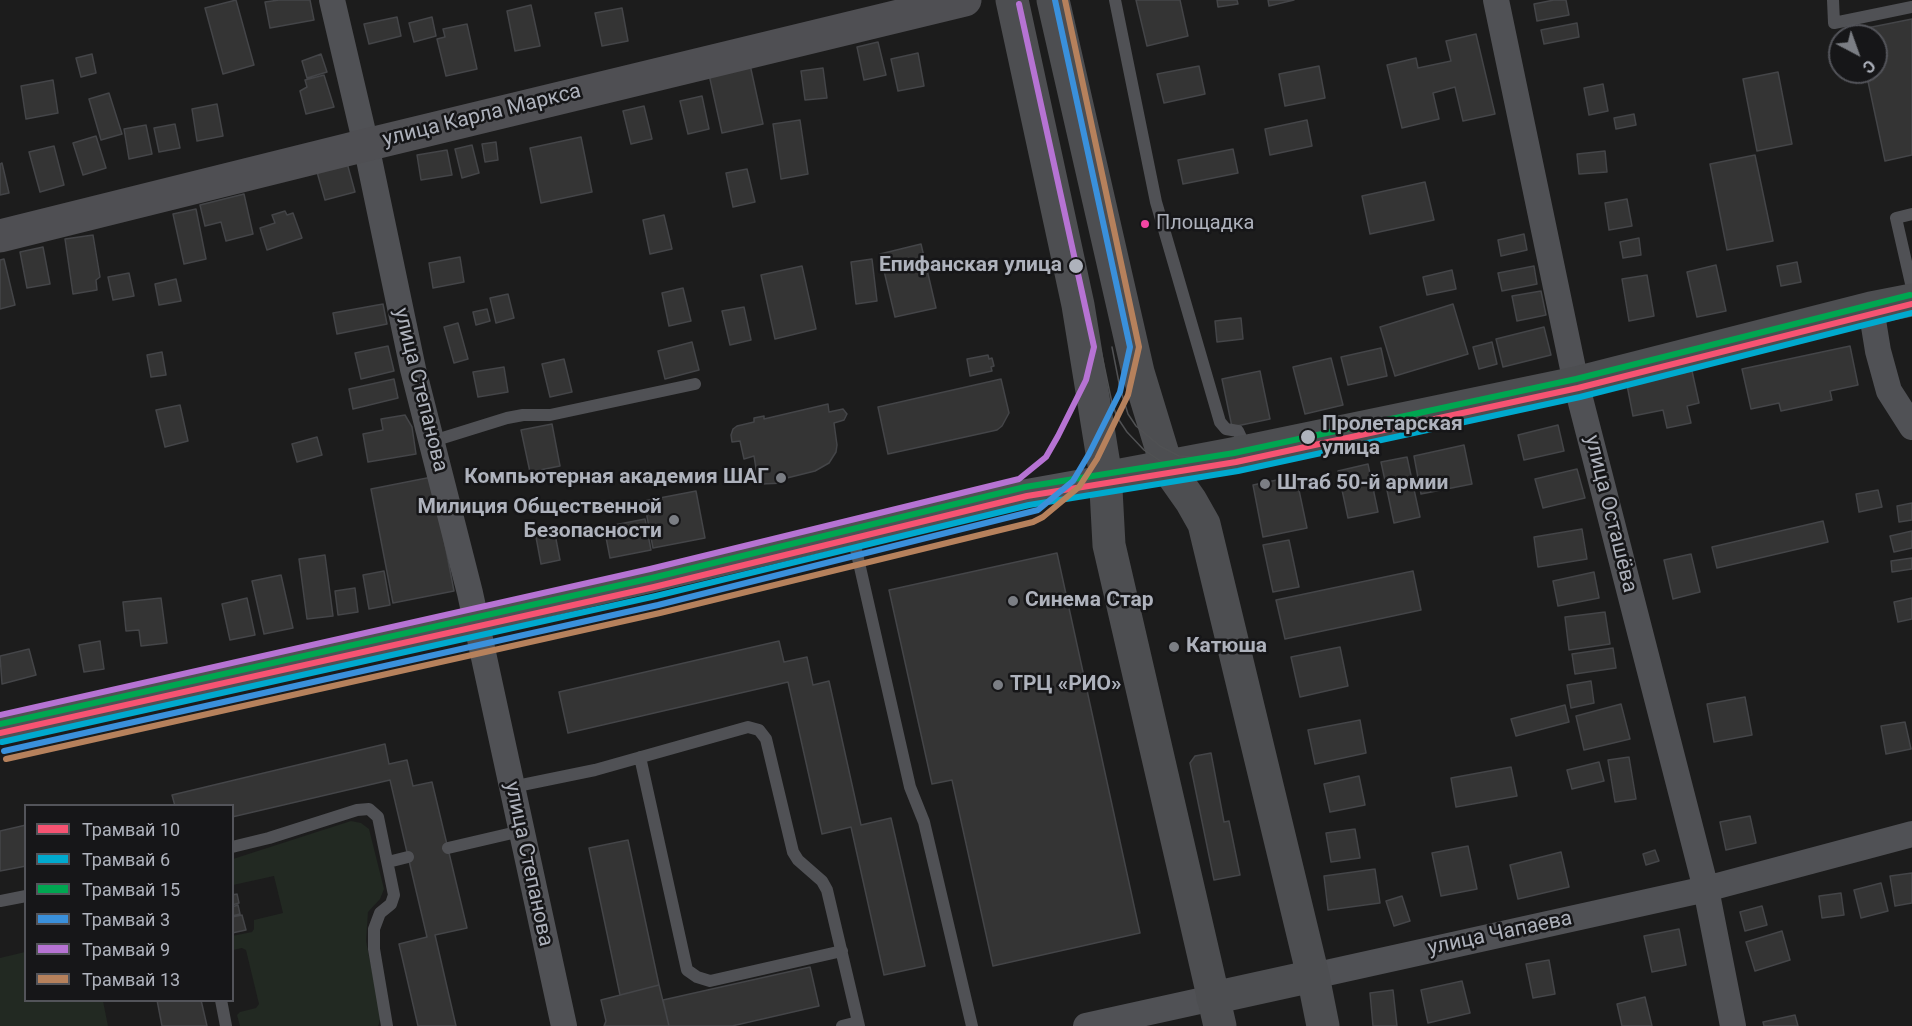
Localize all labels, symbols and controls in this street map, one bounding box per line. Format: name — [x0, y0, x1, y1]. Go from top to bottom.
north arrow — [1828, 24, 1888, 84]
text: С — [1859, 56, 1879, 77]
street label: улица Карла Маркса — [380, 79, 584, 153]
place label: Площадка — [1156, 212, 1254, 236]
marker: Площадка — [1139, 218, 1151, 230]
place label: Епифанская улица — [879, 253, 1062, 279]
marker: Епифанская улица — [1067, 257, 1085, 275]
street label: улица Степанова — [387, 305, 453, 475]
place label: Пролетарская улица — [1322, 412, 1463, 462]
marker: Пролетарская улица — [1299, 428, 1317, 446]
street label: улица Осташёва — [1578, 433, 1642, 595]
place label: Компьютерная академия ШАГ — [464, 465, 769, 491]
marker: Компьютерная академия ШАГ — [774, 471, 788, 485]
place label: Штаб 50-й армии — [1277, 471, 1448, 497]
marker: Штаб 50-й армии — [1258, 477, 1272, 491]
place label: Милиция Общественной Безопасности — [417, 495, 662, 545]
marker: Милиция Общественной Безопасности — [667, 513, 681, 527]
place label: Синема Стар — [1025, 588, 1154, 614]
marker: Синема Стар — [1006, 594, 1020, 608]
place label: Катюша — [1186, 634, 1267, 660]
marker: Катюша — [1167, 640, 1181, 654]
place label: ТРЦ «РИО» — [1010, 672, 1121, 698]
marker: ТРЦ «РИО» — [991, 678, 1005, 692]
street label: улица Степанова — [498, 779, 558, 949]
legend — [24, 804, 234, 1002]
text: Трамвай 10 — [82, 819, 180, 840]
text: Трамвай 6 — [82, 849, 170, 870]
text: Трамвай 15 — [82, 879, 180, 900]
street label: улица Чапаева — [1426, 906, 1574, 962]
text: Трамвай 3 — [82, 909, 170, 930]
text: Трамвай 9 — [82, 939, 170, 960]
text: Трамвай 13 — [82, 969, 180, 990]

